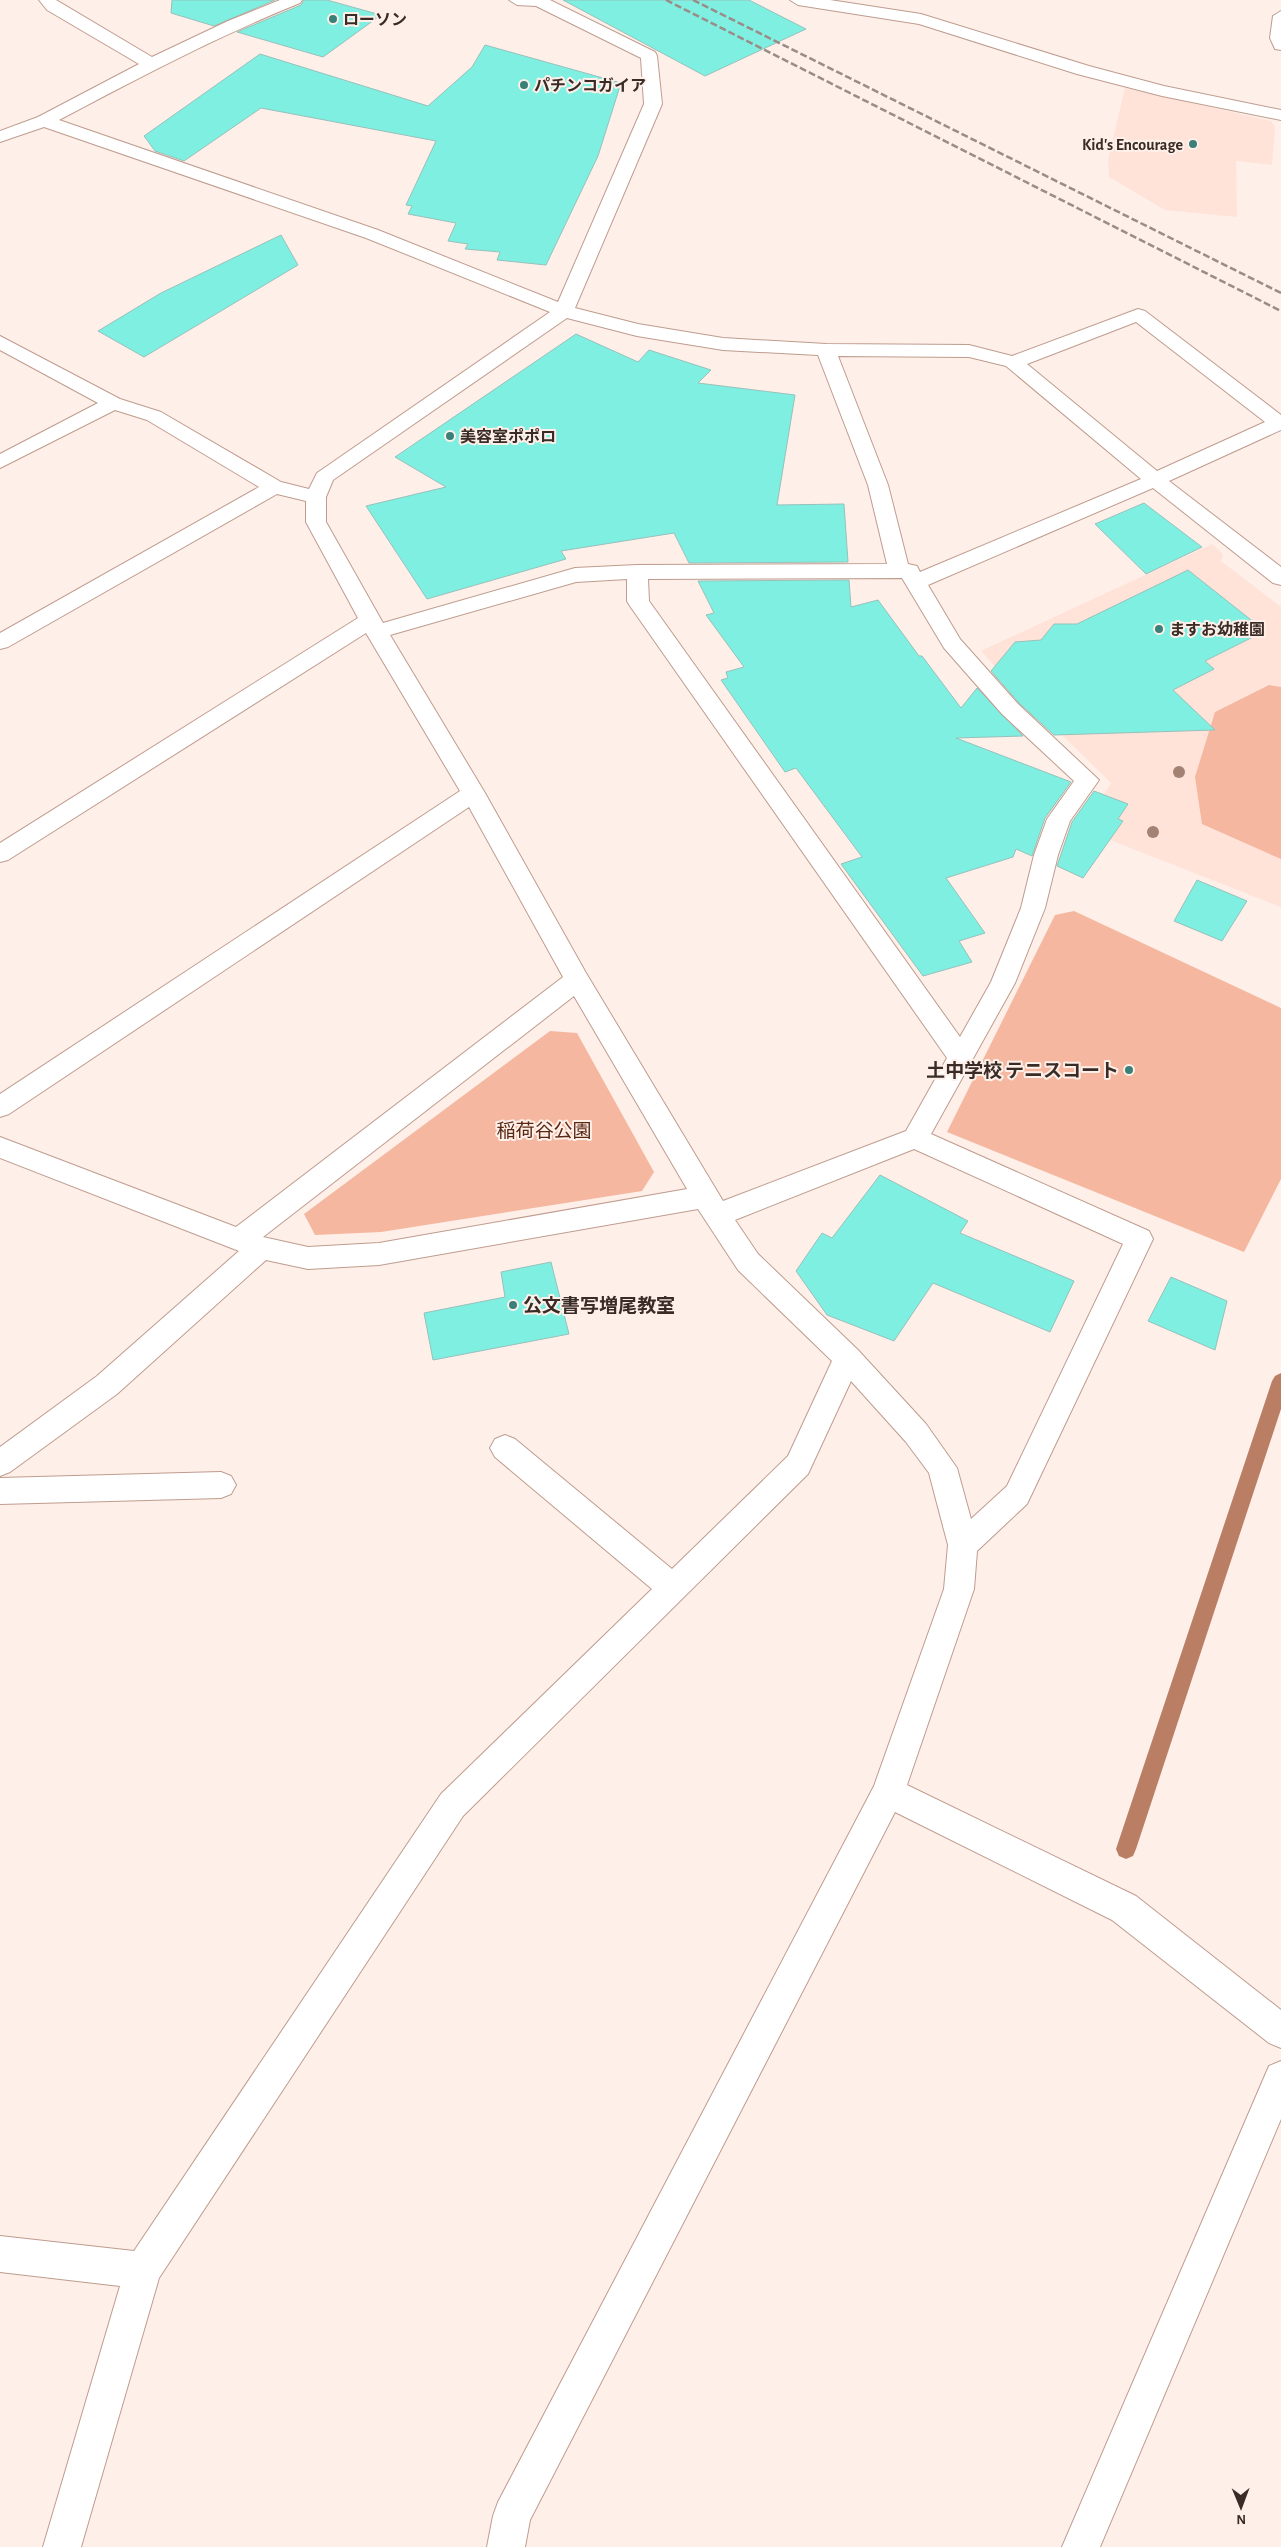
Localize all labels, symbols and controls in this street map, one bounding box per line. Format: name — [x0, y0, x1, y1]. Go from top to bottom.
place label: ローソン — [343, 12, 407, 28]
marker: ローソン — [327, 13, 339, 25]
place label: パチンコガイア — [534, 77, 646, 94]
marker: パチンコガイア — [518, 79, 530, 91]
place label: Kid's Encourage — [1082, 137, 1183, 153]
marker: Kid's Encourage — [1187, 138, 1199, 150]
place label: 美容室ポポロ — [460, 428, 556, 445]
marker: 美容室ポポロ — [444, 430, 456, 442]
place label: ますお幼稚園 — [1169, 621, 1265, 638]
marker: ますお幼稚園 — [1153, 623, 1165, 635]
place label: 土中学校 テニスコート — [926, 1060, 1119, 1081]
marker: 土中学校 テニスコート — [1123, 1064, 1135, 1076]
park label: 稲荷谷公園 — [496, 1121, 592, 1141]
place label: 公文書写増尾教室 — [523, 1295, 675, 1316]
marker: 公文書写増尾教室 — [507, 1299, 519, 1311]
north arrow — [1216, 2482, 1266, 2532]
text: N — [1236, 2512, 1246, 2526]

